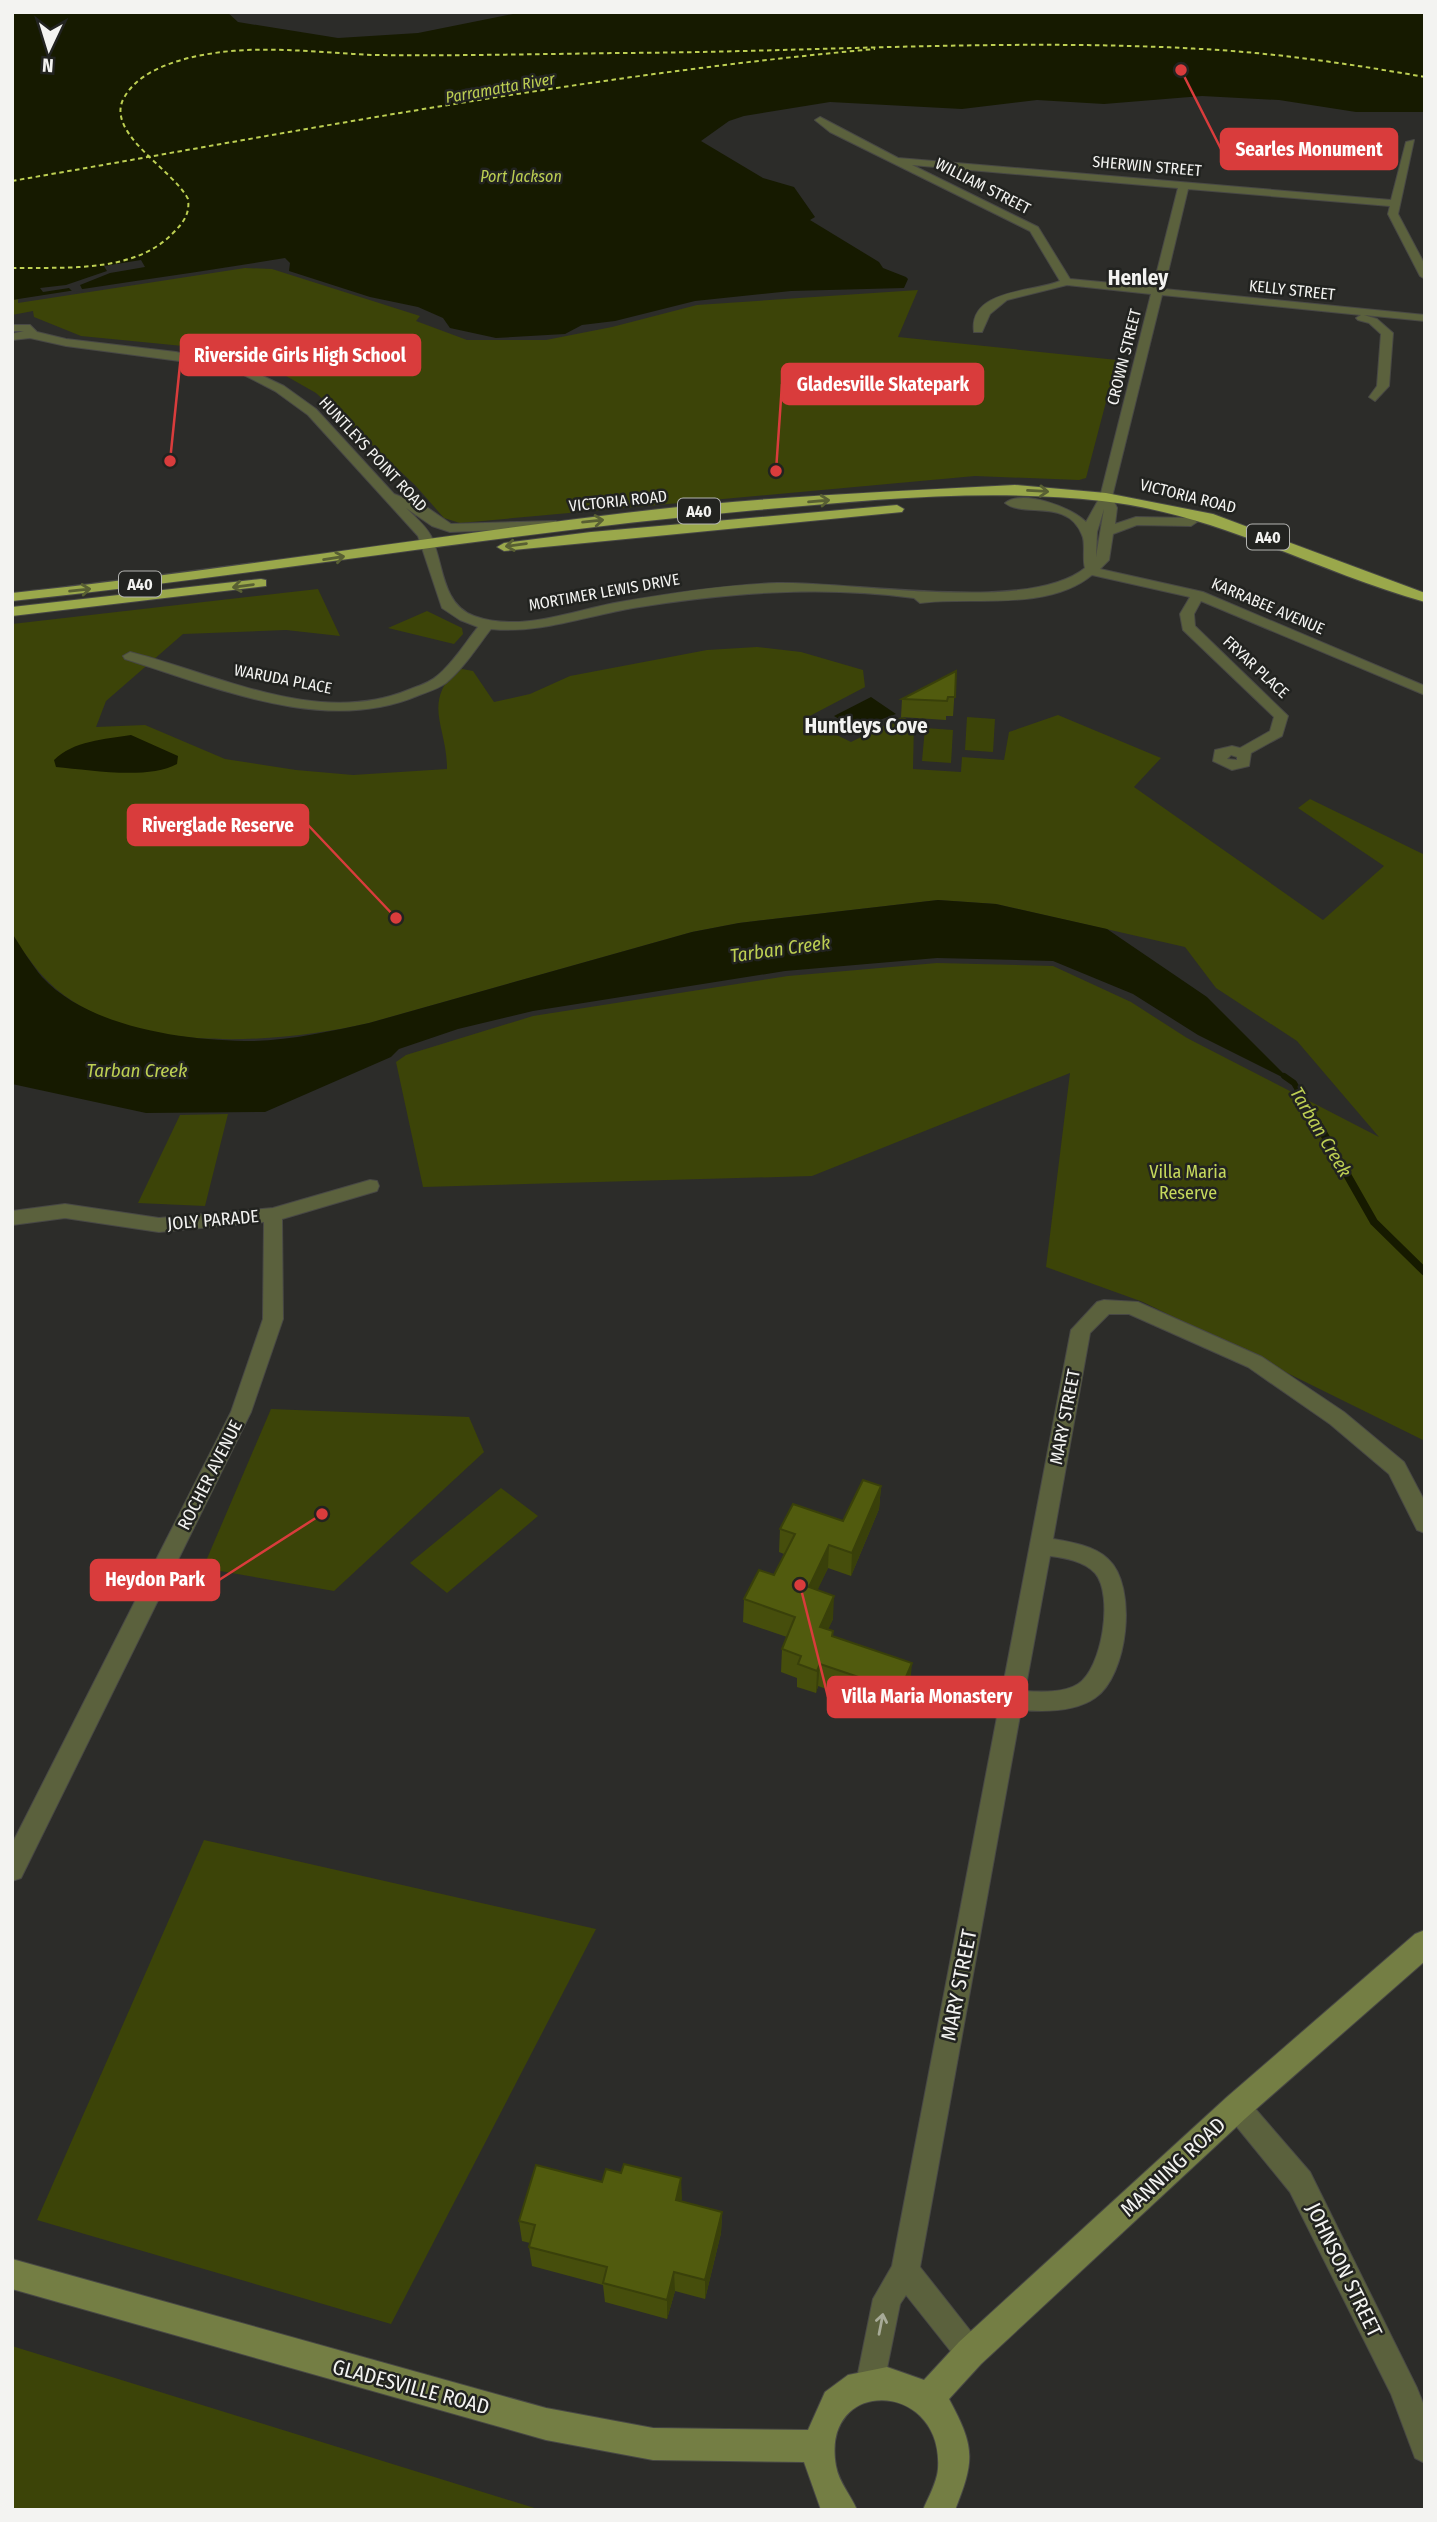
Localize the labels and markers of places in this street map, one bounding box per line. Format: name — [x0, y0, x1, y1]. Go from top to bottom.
callout: Searles Monument — [1221, 129, 1397, 169]
callout: Riverside Girls High School — [181, 335, 420, 375]
callout: Gladesville Skatepark — [782, 364, 983, 404]
callout: Riverglade Reserve — [128, 805, 308, 845]
callout: Heydon Park — [91, 1560, 219, 1600]
callout: Villa Maria Monastery — [828, 1677, 1027, 1717]

